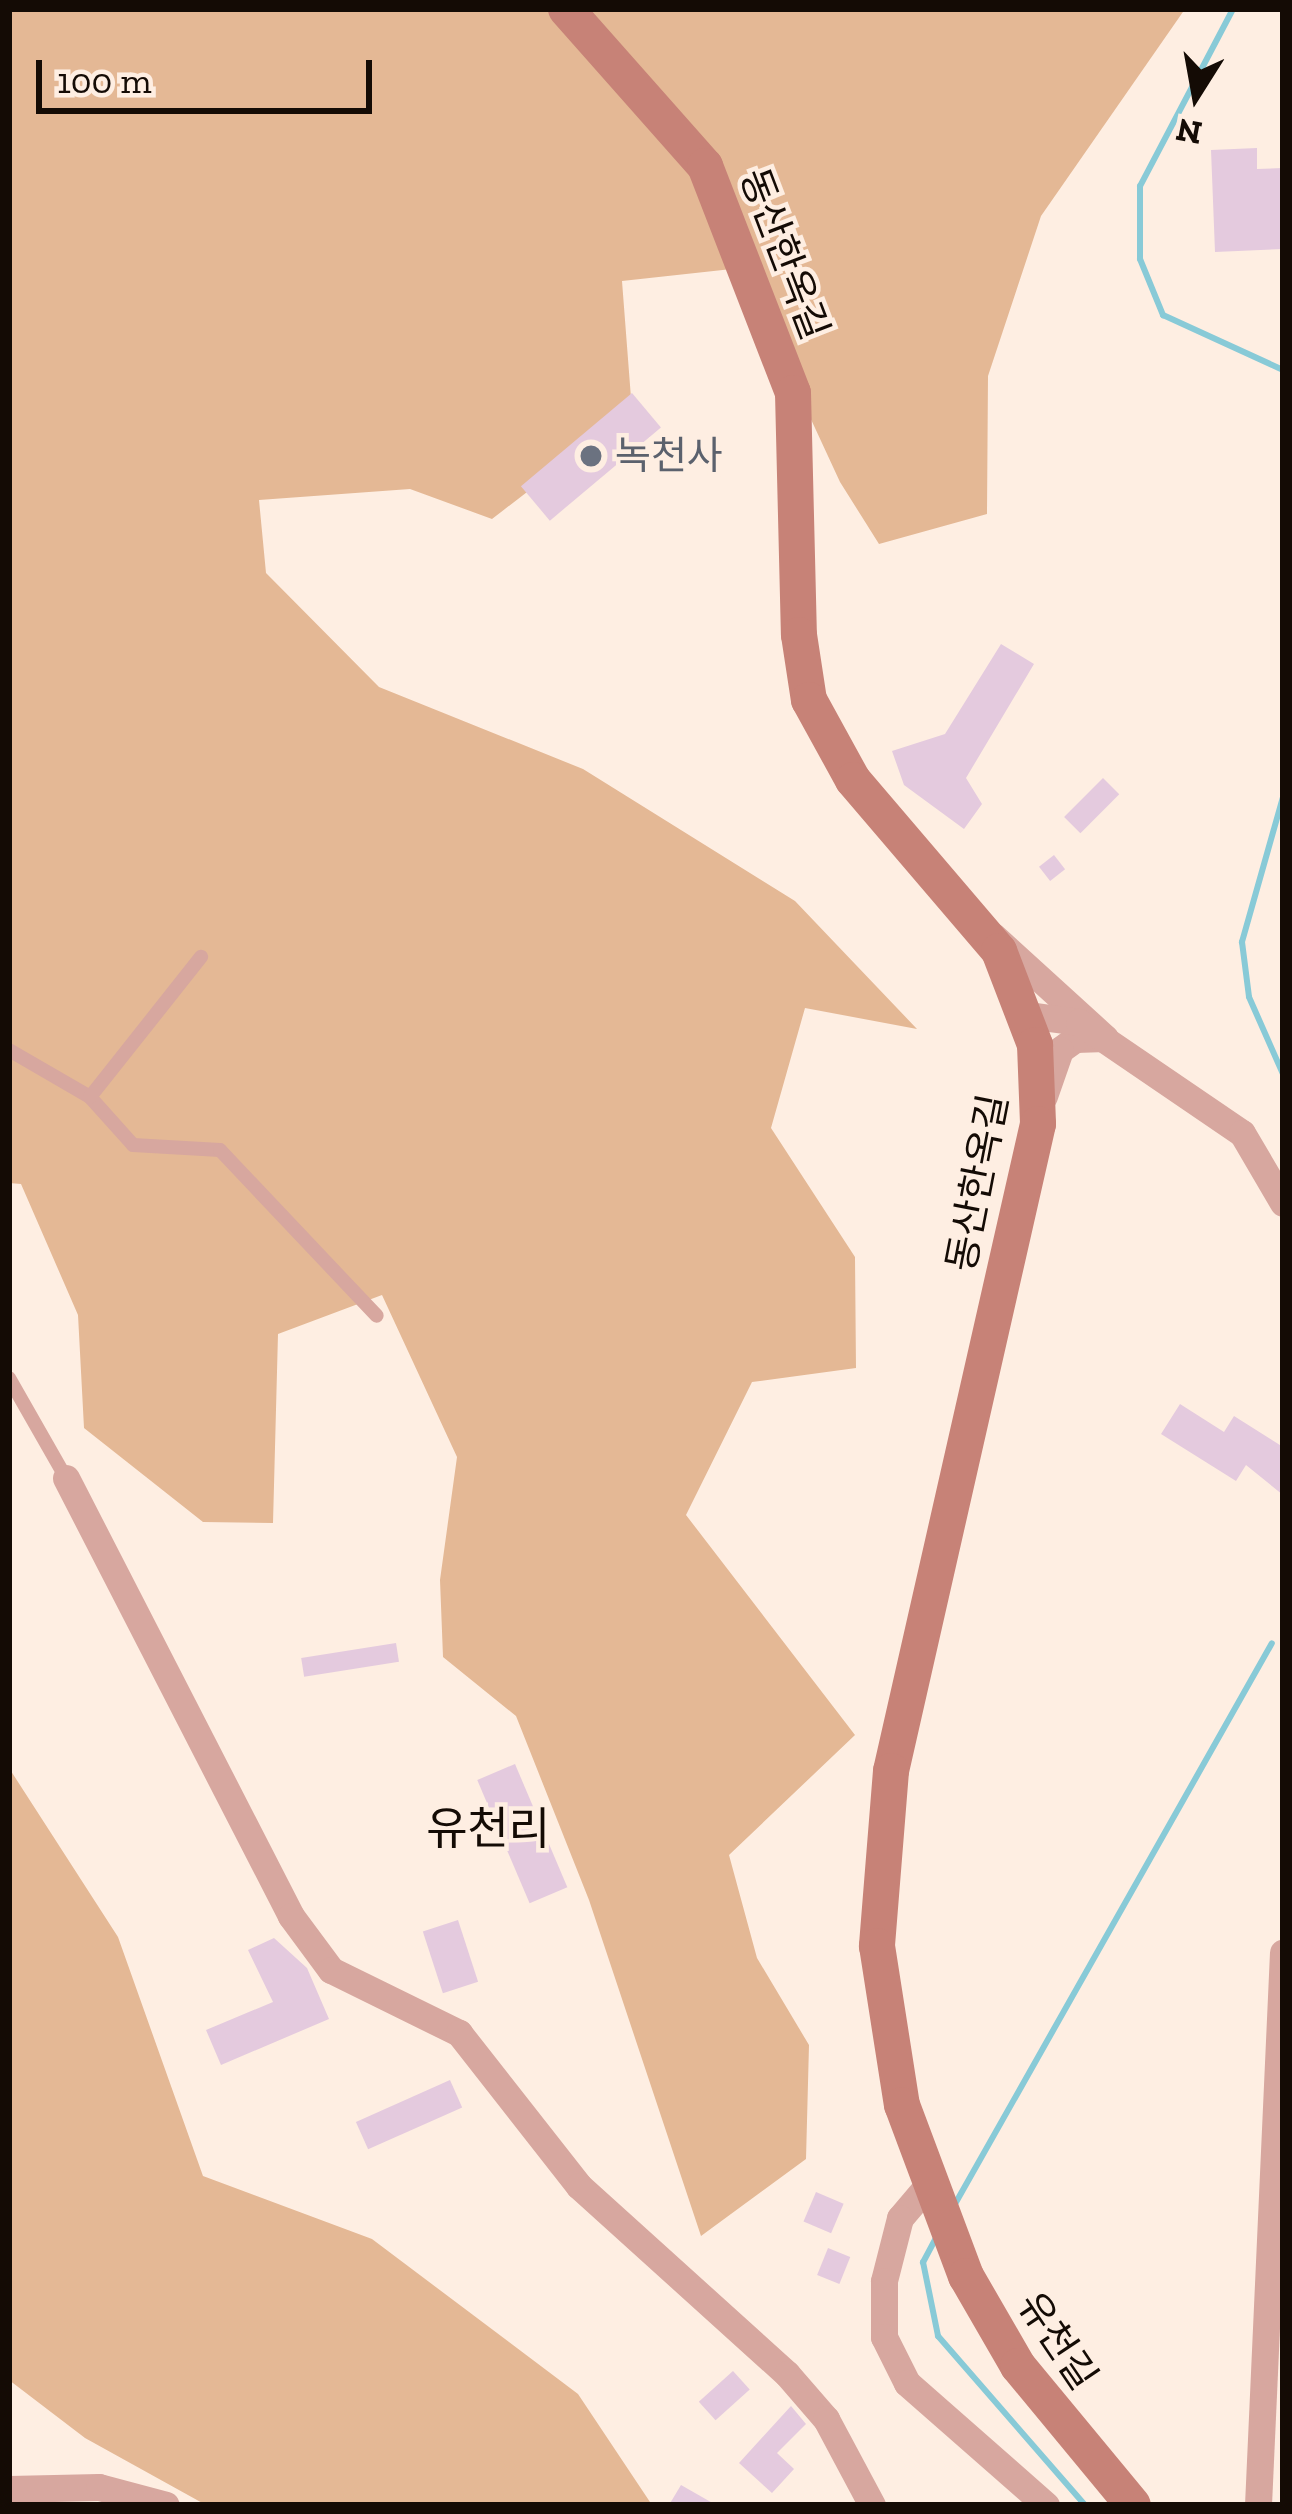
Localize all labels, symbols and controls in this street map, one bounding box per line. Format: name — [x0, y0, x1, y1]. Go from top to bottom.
scale bar — [42, 36, 378, 110]
north arrow — [1136, 36, 1256, 156]
text: 100 m — [57, 59, 152, 102]
text: N — [1173, 110, 1205, 153]
street label: 동산한옥길 — [730, 162, 838, 346]
place label: 녹천사 — [615, 433, 723, 479]
marker: 녹천사 — [578, 443, 604, 469]
street label: 동산한옥길 — [938, 1090, 1018, 1276]
district label: 유천리 — [426, 1803, 550, 1857]
street label: 유천길 — [1008, 2283, 1106, 2399]

